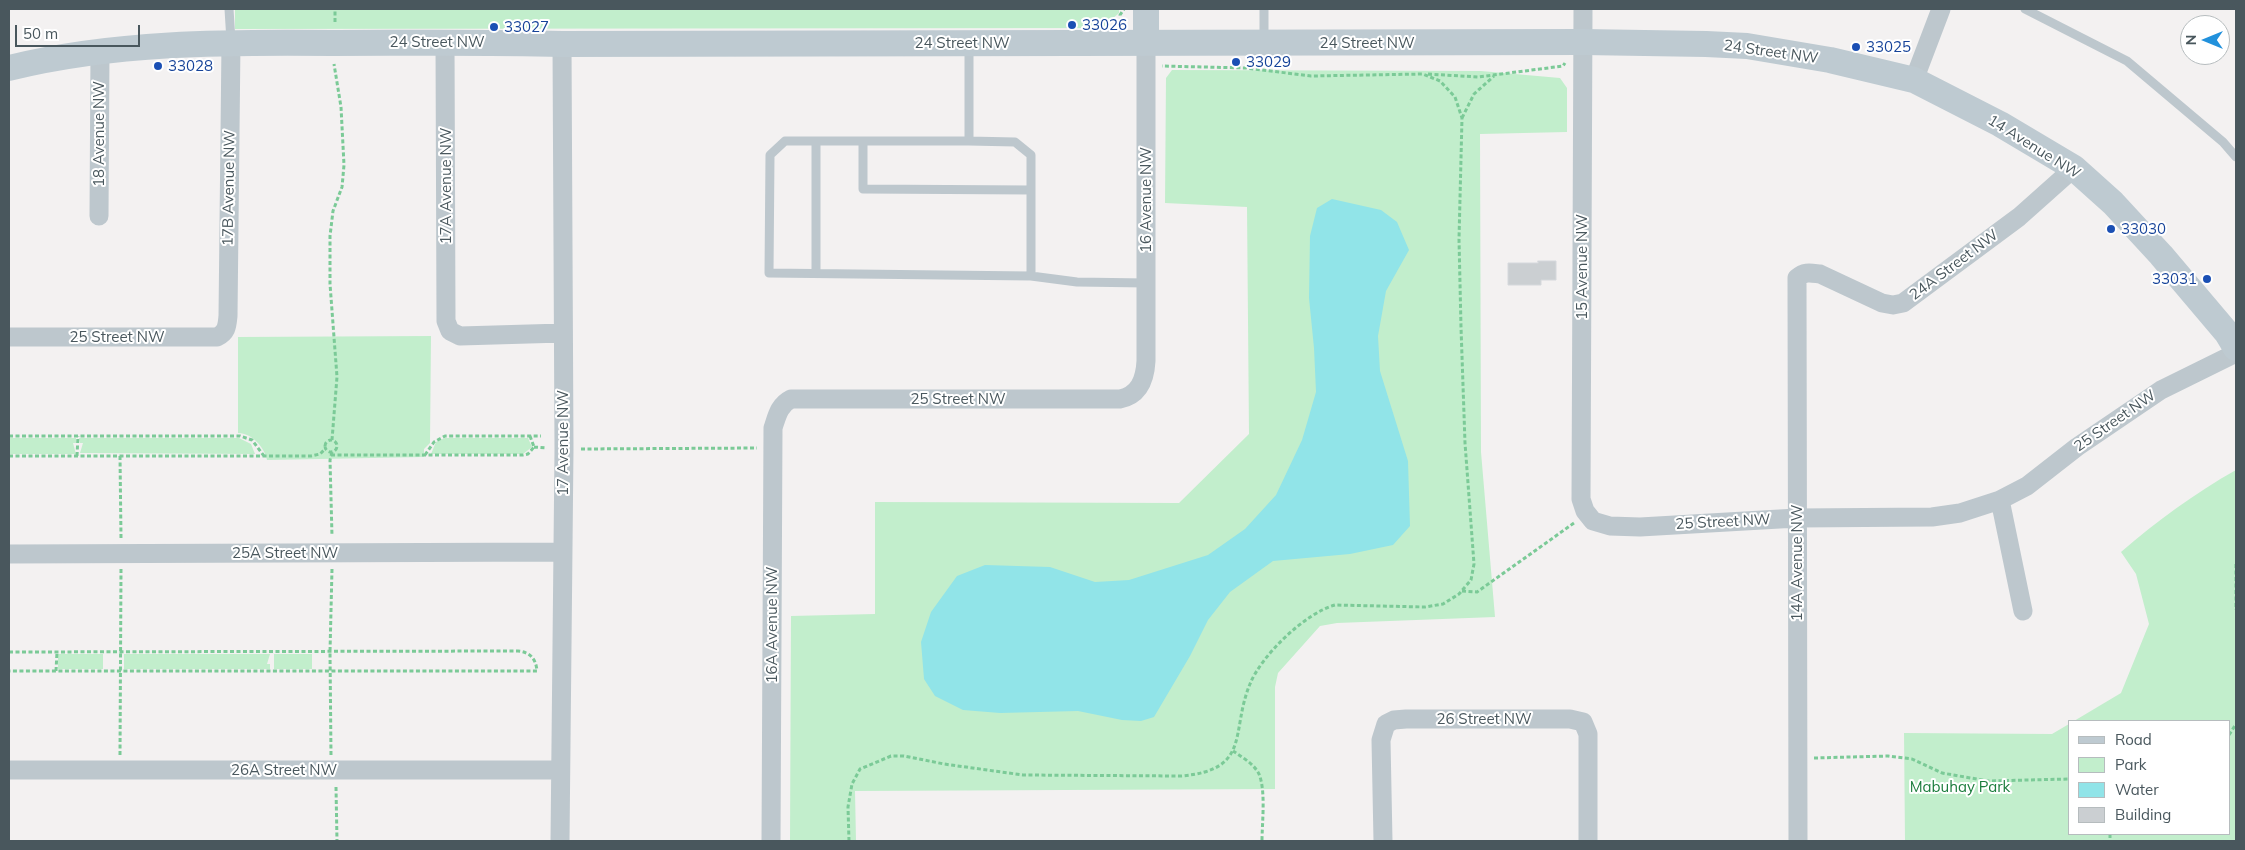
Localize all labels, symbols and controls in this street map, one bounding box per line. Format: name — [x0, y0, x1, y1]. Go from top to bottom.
scale bar — [18, 15, 142, 47]
north arrow — [2180, 15, 2230, 65]
place label: 33026 — [1082, 16, 1127, 34]
place label: 33027 — [504, 18, 549, 36]
marker: 33026 — [1066, 19, 1078, 31]
marker: 33027 — [488, 21, 500, 33]
text: 50 m — [23, 24, 58, 43]
street label: 24 Street NW — [389, 33, 485, 51]
street label: 24 Street NW — [914, 34, 1010, 52]
street label: 24 Street NW — [1319, 34, 1415, 52]
text: N — [2182, 35, 2200, 45]
street label: 24 Street NW — [1723, 36, 1819, 68]
place label: 33025 — [1866, 38, 1911, 56]
marker: 33025 — [1850, 41, 1862, 53]
place label: 33029 — [1246, 53, 1291, 71]
marker: 33029 — [1230, 56, 1242, 68]
place label: 33028 — [168, 57, 213, 75]
marker: 33028 — [152, 60, 164, 72]
street label: 18 Avenue NW — [90, 81, 108, 187]
street label: 14 Avenue NW — [1984, 111, 2084, 183]
street label: 17A Avenue NW — [437, 128, 455, 244]
street label: 17B Avenue NW — [219, 130, 239, 246]
street label: 16 Avenue NW — [1137, 147, 1155, 253]
street label: 15 Avenue NW — [1573, 214, 1591, 320]
place label: 33030 — [2121, 220, 2166, 238]
marker: 33030 — [2105, 223, 2117, 235]
street label: 24A Street NW — [1906, 226, 2002, 304]
place label: 33031 — [2152, 270, 2197, 288]
marker: 33031 — [2201, 273, 2213, 285]
street label: 25 Street NW — [69, 328, 165, 346]
street label: 25 Street NW — [2071, 386, 2159, 456]
street label: 17 Avenue NW — [554, 390, 572, 496]
street label: 25 Street NW — [910, 390, 1006, 408]
street label: 14A Avenue NW — [1788, 505, 1806, 621]
street label: 25 Street NW — [1675, 511, 1771, 533]
street label: 25A Street NW — [232, 544, 338, 562]
street label: 16A Avenue NW — [763, 567, 781, 683]
street label: 26 Street NW — [1436, 710, 1532, 728]
legend — [2068, 720, 2230, 835]
text: Road — [2115, 730, 2152, 749]
text: Park — [2115, 755, 2147, 774]
street label: 26A Street NW — [231, 761, 337, 779]
park label: Mabuhay Park — [1910, 778, 2010, 796]
text: Water — [2115, 780, 2159, 799]
text: Building — [2115, 805, 2171, 824]

